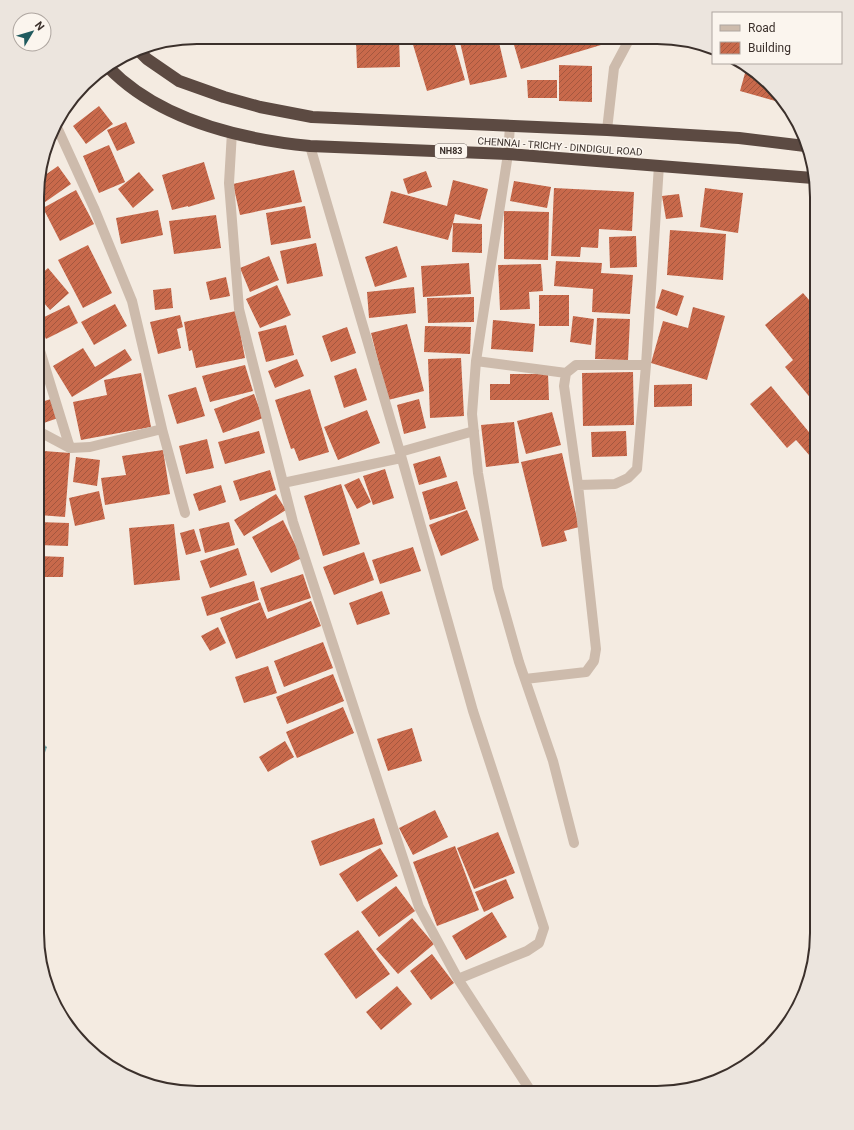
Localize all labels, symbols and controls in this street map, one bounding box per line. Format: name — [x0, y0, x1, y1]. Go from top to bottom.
north arrow — [12, 12, 52, 52]
legend — [712, 12, 842, 64]
text: N — [32, 19, 47, 33]
text: Road — [748, 21, 776, 35]
text: Building — [748, 41, 791, 55]
street label: CHENNAI - TRICHY - DINDIGUL ROAD — [477, 135, 643, 158]
road number: NH83 — [435, 144, 467, 158]

